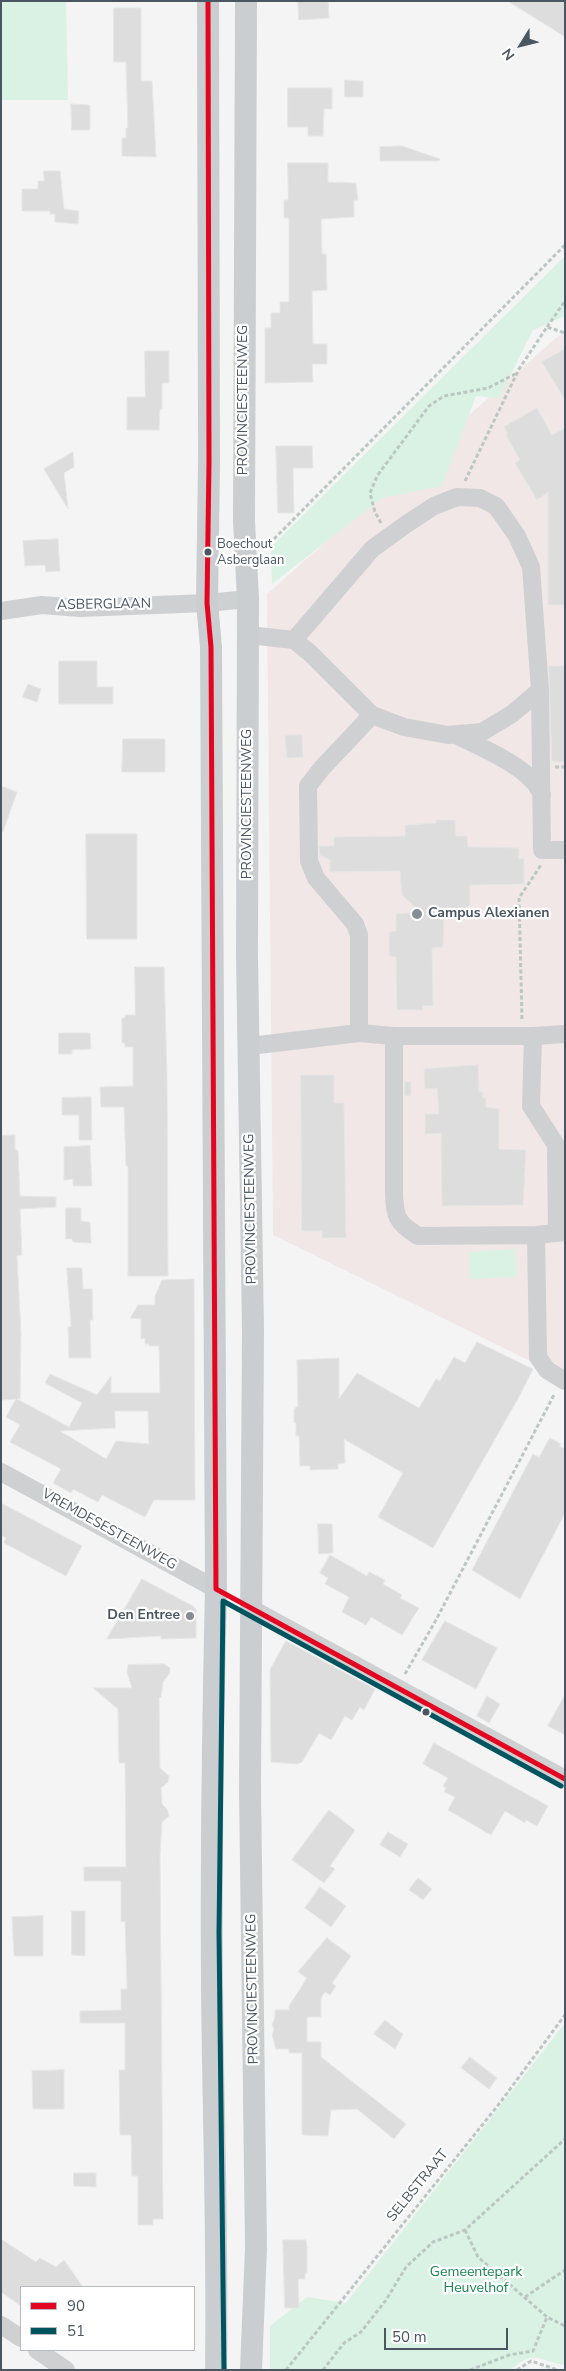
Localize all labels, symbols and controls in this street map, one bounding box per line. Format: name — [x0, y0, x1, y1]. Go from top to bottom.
north arrow — [496, 20, 546, 70]
text: N — [498, 44, 519, 64]
street label: PROVINCIESTEENWEG — [236, 325, 252, 475]
place label: Boechout Asberglaan — [217, 537, 284, 568]
marker: Boechout Asberglaan — [203, 547, 213, 557]
street label: ASBERGLAAN — [57, 596, 151, 614]
street label: PROVINCIESTEENWEG — [240, 729, 256, 879]
place label: Campus Alexianen — [428, 906, 550, 922]
marker: Campus Alexianen — [410, 907, 424, 921]
street label: PROVINCIESTEENWEG — [241, 1134, 261, 1284]
street label: VREMDESESTEENWEG — [39, 1486, 179, 1574]
place label: Den Entree — [107, 1608, 180, 1624]
marker: Den Entree — [184, 1610, 196, 1622]
unlabelled marker — [421, 1707, 431, 1717]
street label: PROVINCIESTEENWEG — [243, 1914, 263, 2064]
street label: SELBSTRAAT — [384, 2147, 452, 2225]
park label: Gemeentepark Heuvelhof — [430, 2265, 522, 2298]
legend — [20, 2286, 195, 2351]
text: 90 — [67, 2296, 85, 2316]
scale bar — [386, 2318, 510, 2350]
text: 51 — [67, 2321, 85, 2341]
text: 50 m — [392, 2327, 427, 2347]

